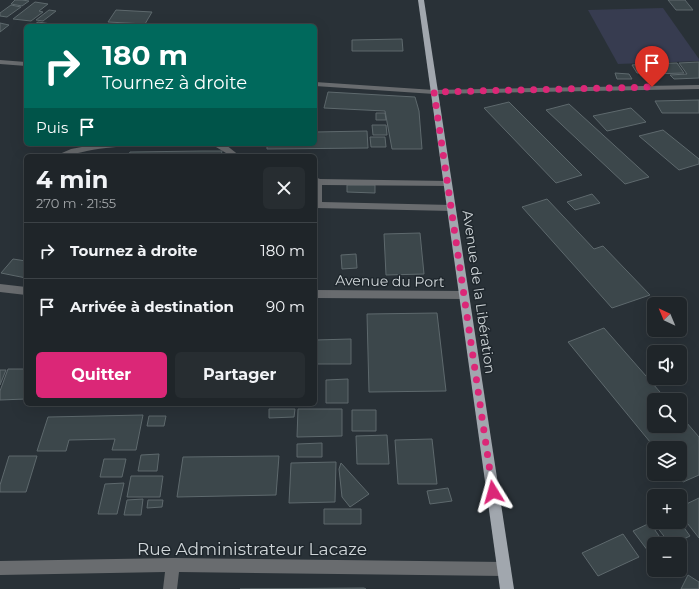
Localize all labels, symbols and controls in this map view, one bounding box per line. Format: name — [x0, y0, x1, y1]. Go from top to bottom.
text: 180 m — [102, 38, 188, 72]
icon: right — [36, 40, 88, 92]
pin — [635, 46, 669, 87]
icon: arrive — [641, 52, 663, 74]
text: Tournez à droite — [102, 72, 247, 94]
icon: arrive — [76, 116, 98, 138]
text: Puis — [36, 118, 68, 137]
text: 4 min — [36, 165, 108, 194]
button: close — [263, 167, 305, 209]
text: 270 m · 21:55 — [36, 195, 116, 211]
street label: Avenue de la Libération — [459, 209, 499, 375]
icon: right — [36, 240, 58, 262]
text: Tournez à droite — [70, 241, 198, 260]
text: 180 m — [260, 241, 305, 260]
street label: Avenue du Port — [335, 271, 445, 291]
icon: arrive — [36, 296, 58, 318]
text: Arrivée à destination — [70, 297, 234, 316]
text: 90 m — [266, 297, 305, 316]
north arrow — [647, 297, 687, 337]
map controls — [647, 297, 687, 577]
button: sound — [647, 345, 687, 385]
button: Quitter — [36, 352, 167, 398]
button: Partager — [175, 352, 305, 398]
button: search — [647, 393, 687, 433]
button: layers — [647, 441, 687, 481]
position arrow — [472, 471, 514, 513]
button: + — [647, 489, 687, 529]
button: − — [647, 537, 687, 577]
street label: Rue Administrateur Lacaze — [137, 539, 367, 559]

